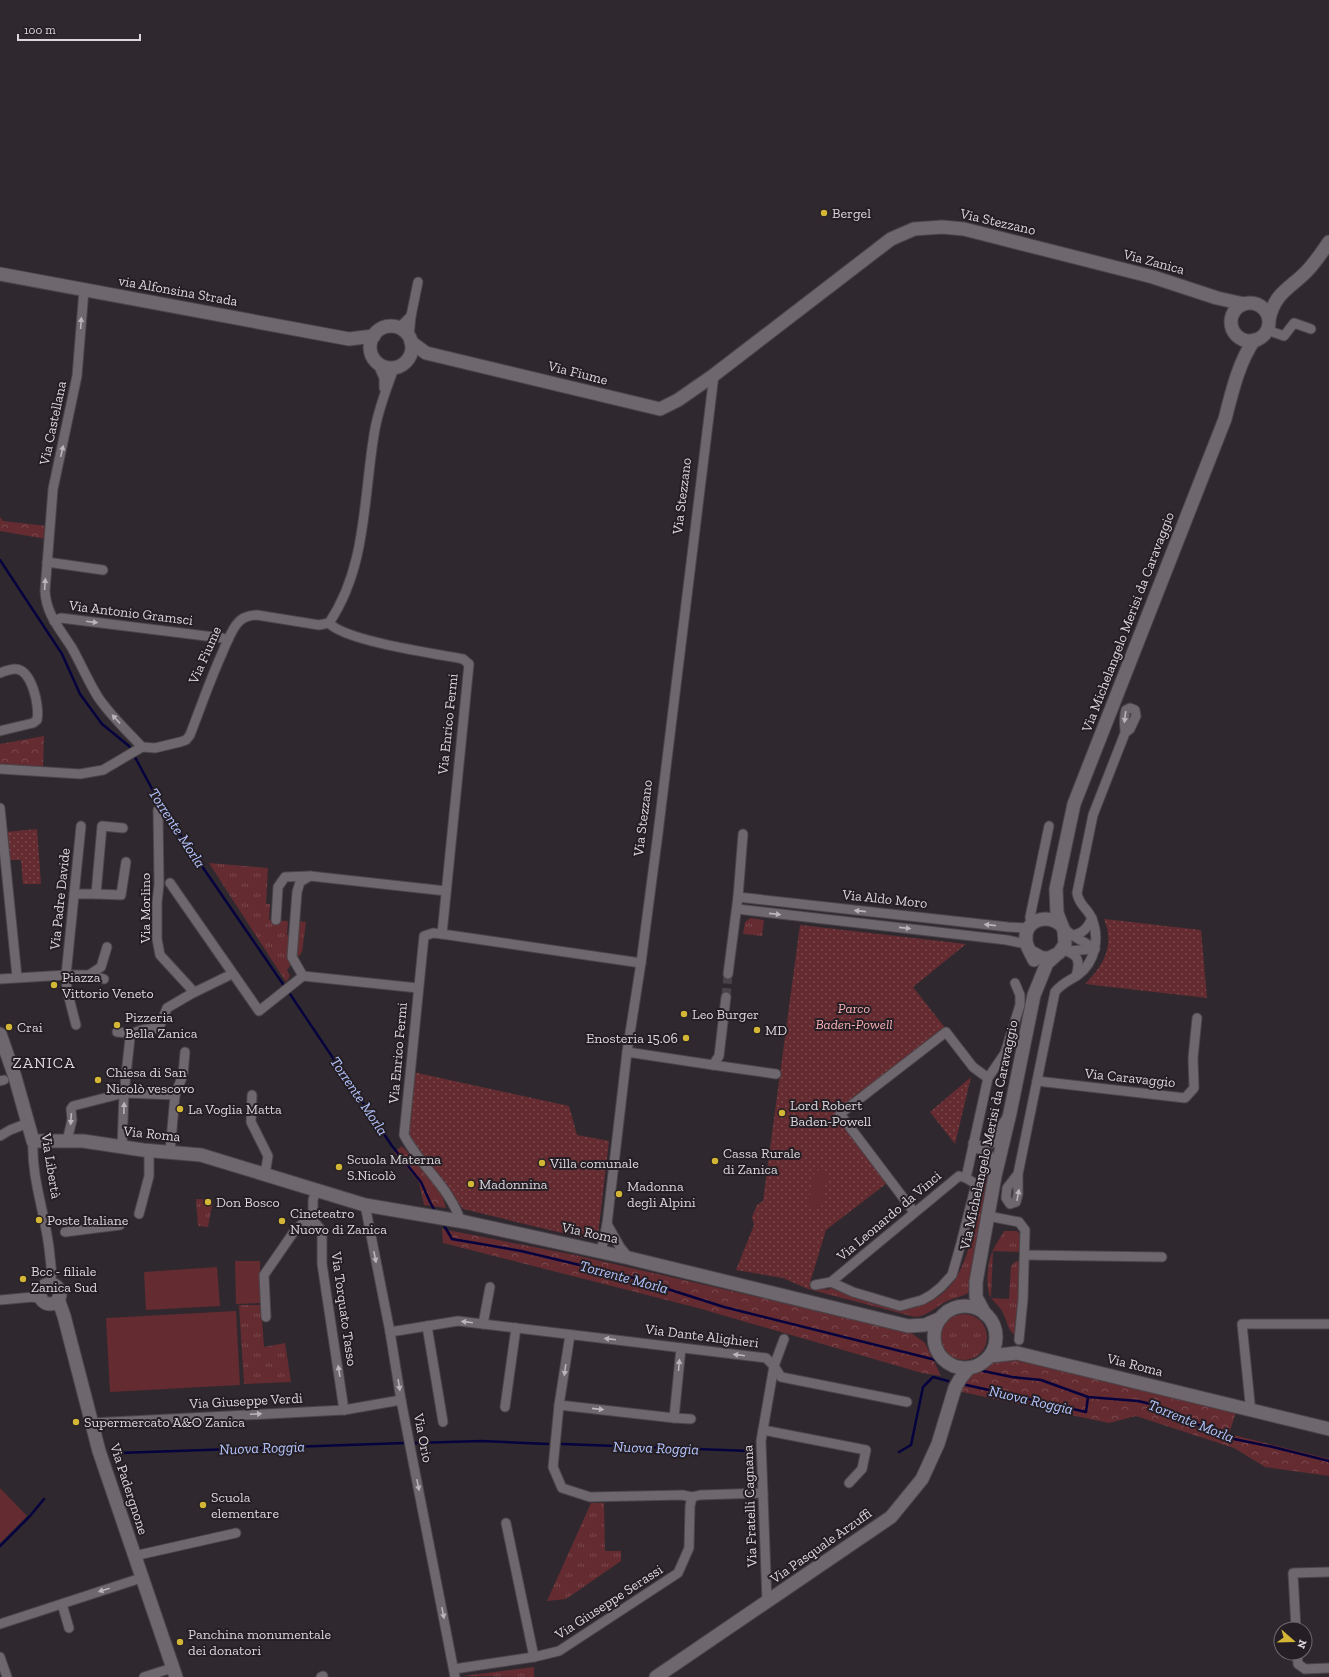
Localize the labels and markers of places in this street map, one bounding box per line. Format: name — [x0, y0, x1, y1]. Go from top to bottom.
place label: Bergel — [832, 205, 871, 222]
marker: Bergel — [819, 208, 829, 218]
place label: Piazza Vittorio Veneto — [61, 969, 154, 1002]
marker: Piazza Vittorio Veneto — [49, 980, 59, 990]
place label: Leo Burger — [692, 1006, 759, 1023]
place label: Pizzeria Bella Zanica — [125, 1009, 198, 1042]
marker: Leo Burger — [679, 1009, 689, 1019]
place label: Crai — [17, 1019, 43, 1036]
marker: Pizzeria Bella Zanica — [112, 1020, 122, 1030]
marker: Crai — [4, 1022, 14, 1032]
place label: MD — [765, 1022, 787, 1039]
marker: MD — [752, 1025, 762, 1035]
place label: Enosteria 15.06 — [586, 1030, 678, 1047]
marker: Enosteria 15.06 — [681, 1033, 691, 1043]
place label: Chiesa di San Nicolò vescovo — [106, 1064, 195, 1097]
marker: Chiesa di San Nicolò vescovo — [93, 1075, 103, 1085]
place label: Lord Robert Baden-Powell — [790, 1097, 872, 1130]
place label: La Voglia Matta — [188, 1101, 282, 1118]
marker: La Voglia Matta — [175, 1104, 185, 1114]
marker: Lord Robert Baden-Powell — [777, 1108, 787, 1118]
place label: Cassa Rurale di Zanica — [723, 1145, 801, 1178]
place label: Scuola Materna S.Nicolò — [347, 1151, 441, 1184]
place label: Villa comunale — [549, 1155, 639, 1172]
marker: Cassa Rurale di Zanica — [710, 1156, 720, 1166]
marker: Villa comunale — [537, 1158, 547, 1168]
marker: Scuola Materna S.Nicolò — [334, 1162, 344, 1172]
place label: Madonnina — [479, 1176, 548, 1193]
place label: Madonna degli Alpini — [627, 1178, 696, 1211]
marker: Madonnina — [466, 1179, 476, 1189]
marker: Madonna degli Alpini — [614, 1189, 624, 1199]
place label: Don Bosco — [216, 1194, 280, 1211]
marker: Don Bosco — [203, 1197, 213, 1207]
place label: Cineteatro Nuovo di Zanica — [290, 1205, 387, 1238]
place label: Poste Italiane — [47, 1212, 129, 1229]
marker: Poste Italiane — [34, 1215, 44, 1225]
marker: Cineteatro Nuovo di Zanica — [277, 1216, 287, 1226]
place label: Bcc - filiale Zanica Sud — [31, 1263, 98, 1296]
marker: Bcc - filiale Zanica Sud — [18, 1274, 28, 1284]
place label: Supermercato A&O Zanica — [84, 1414, 245, 1431]
marker: Supermercato A&O Zanica — [71, 1417, 81, 1427]
place label: Scuola elementare — [211, 1489, 279, 1522]
marker: Scuola elementare — [198, 1500, 208, 1510]
place label: Panchina monumentale dei donatori — [188, 1626, 331, 1659]
marker: Panchina monumentale dei donatori — [175, 1637, 185, 1647]

